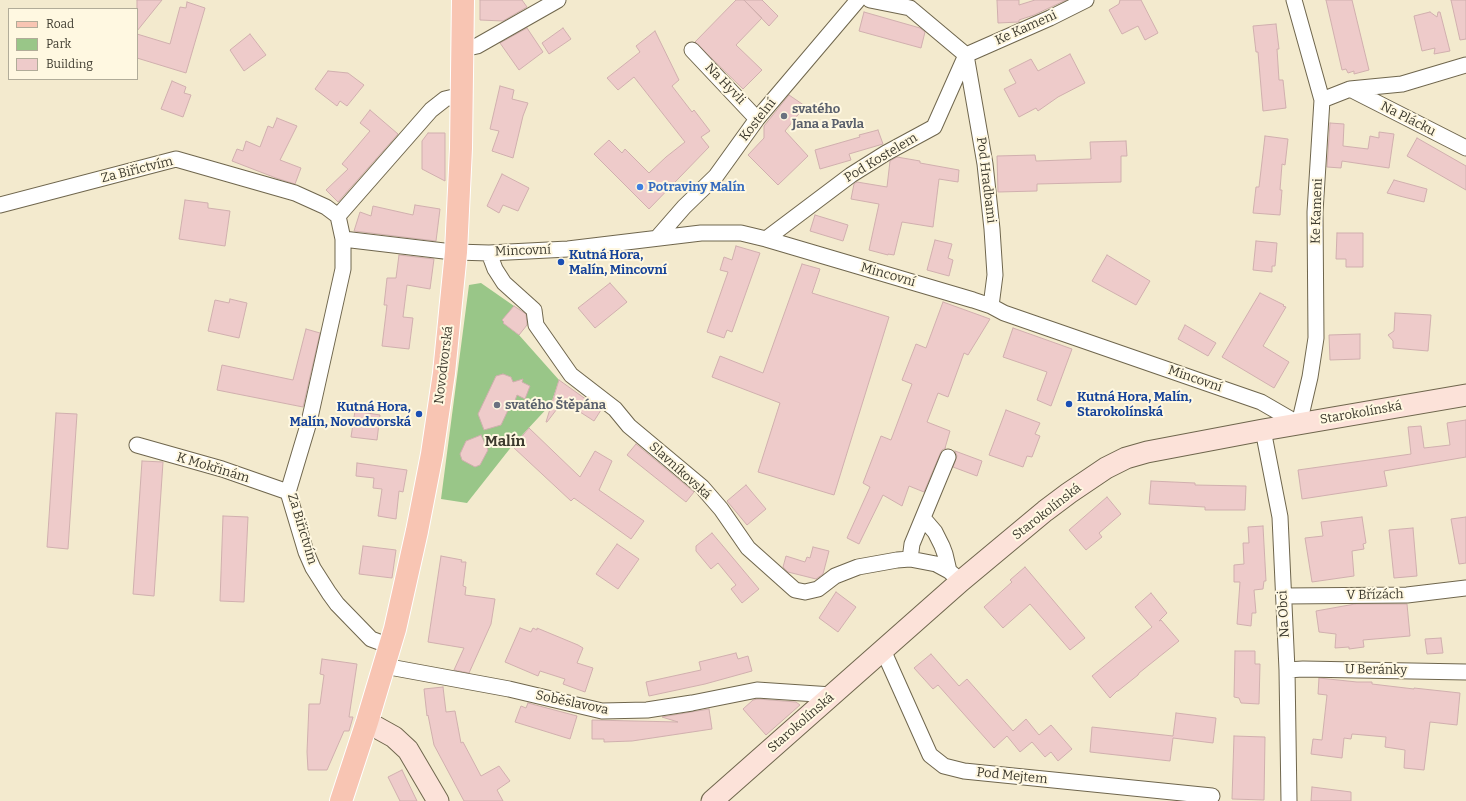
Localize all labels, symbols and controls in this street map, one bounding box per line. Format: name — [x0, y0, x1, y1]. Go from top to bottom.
legend — [8, 8, 138, 80]
street label: Ke Kameni — [993, 8, 1059, 48]
text: Road — [46, 17, 74, 31]
text: Park — [46, 37, 71, 51]
text: Building — [46, 57, 93, 71]
street label: Na Hyvli — [702, 60, 748, 108]
street label: Kostelní — [737, 96, 779, 144]
street label: Na Plácku — [1378, 98, 1438, 140]
place label: svatého Jana a Pavla — [792, 101, 864, 132]
marker: svatého Jana a Pavla — [779, 111, 789, 121]
street label: Pod Kostelem — [842, 130, 920, 186]
street label: Pod Hradbami — [973, 136, 999, 224]
street label: Za Biřictvím — [100, 154, 174, 186]
street label: Ke Kameni — [1308, 178, 1326, 244]
place label: Potraviny Malín — [648, 179, 745, 195]
marker: Potraviny Malín — [635, 182, 645, 192]
street label: Mincovní — [495, 242, 551, 260]
place label: Kutná Hora, Malín, Mincovní — [569, 247, 667, 278]
marker: Kutná Hora, Malín, Mincovní — [556, 257, 566, 267]
street label: Mincovní — [859, 260, 917, 290]
street label: Novodvorská — [431, 325, 457, 405]
street label: Mincovní — [1166, 362, 1224, 396]
place label: Kutná Hora, Malín, Starokolínská — [1077, 389, 1192, 420]
place label: svatého Štěpána — [505, 397, 606, 413]
street label: Starokolínská — [1319, 398, 1403, 428]
place label: Kutná Hora, Malín, Novodvorská — [290, 399, 411, 430]
marker: Kutná Hora, Malín, Starokolínská — [1064, 399, 1074, 409]
marker: svatého Štěpána — [492, 400, 502, 410]
marker: Kutná Hora, Malín, Novodvorská — [414, 409, 424, 419]
district label: Malín — [485, 433, 525, 451]
street label: Slavníkovská — [646, 439, 714, 503]
street label: K Mokřinám — [175, 450, 251, 486]
street label: Starokolínská — [1010, 480, 1084, 544]
street label: Za Biřictvím — [284, 492, 320, 566]
street label: V Břízách — [1346, 587, 1404, 603]
street label: Na Obci — [1275, 590, 1293, 638]
street label: U Beránky — [1345, 662, 1407, 678]
street label: Soběslavova — [534, 688, 610, 718]
street label: Starokolínská — [765, 690, 837, 756]
street label: Pod Mejtem — [976, 765, 1048, 787]

